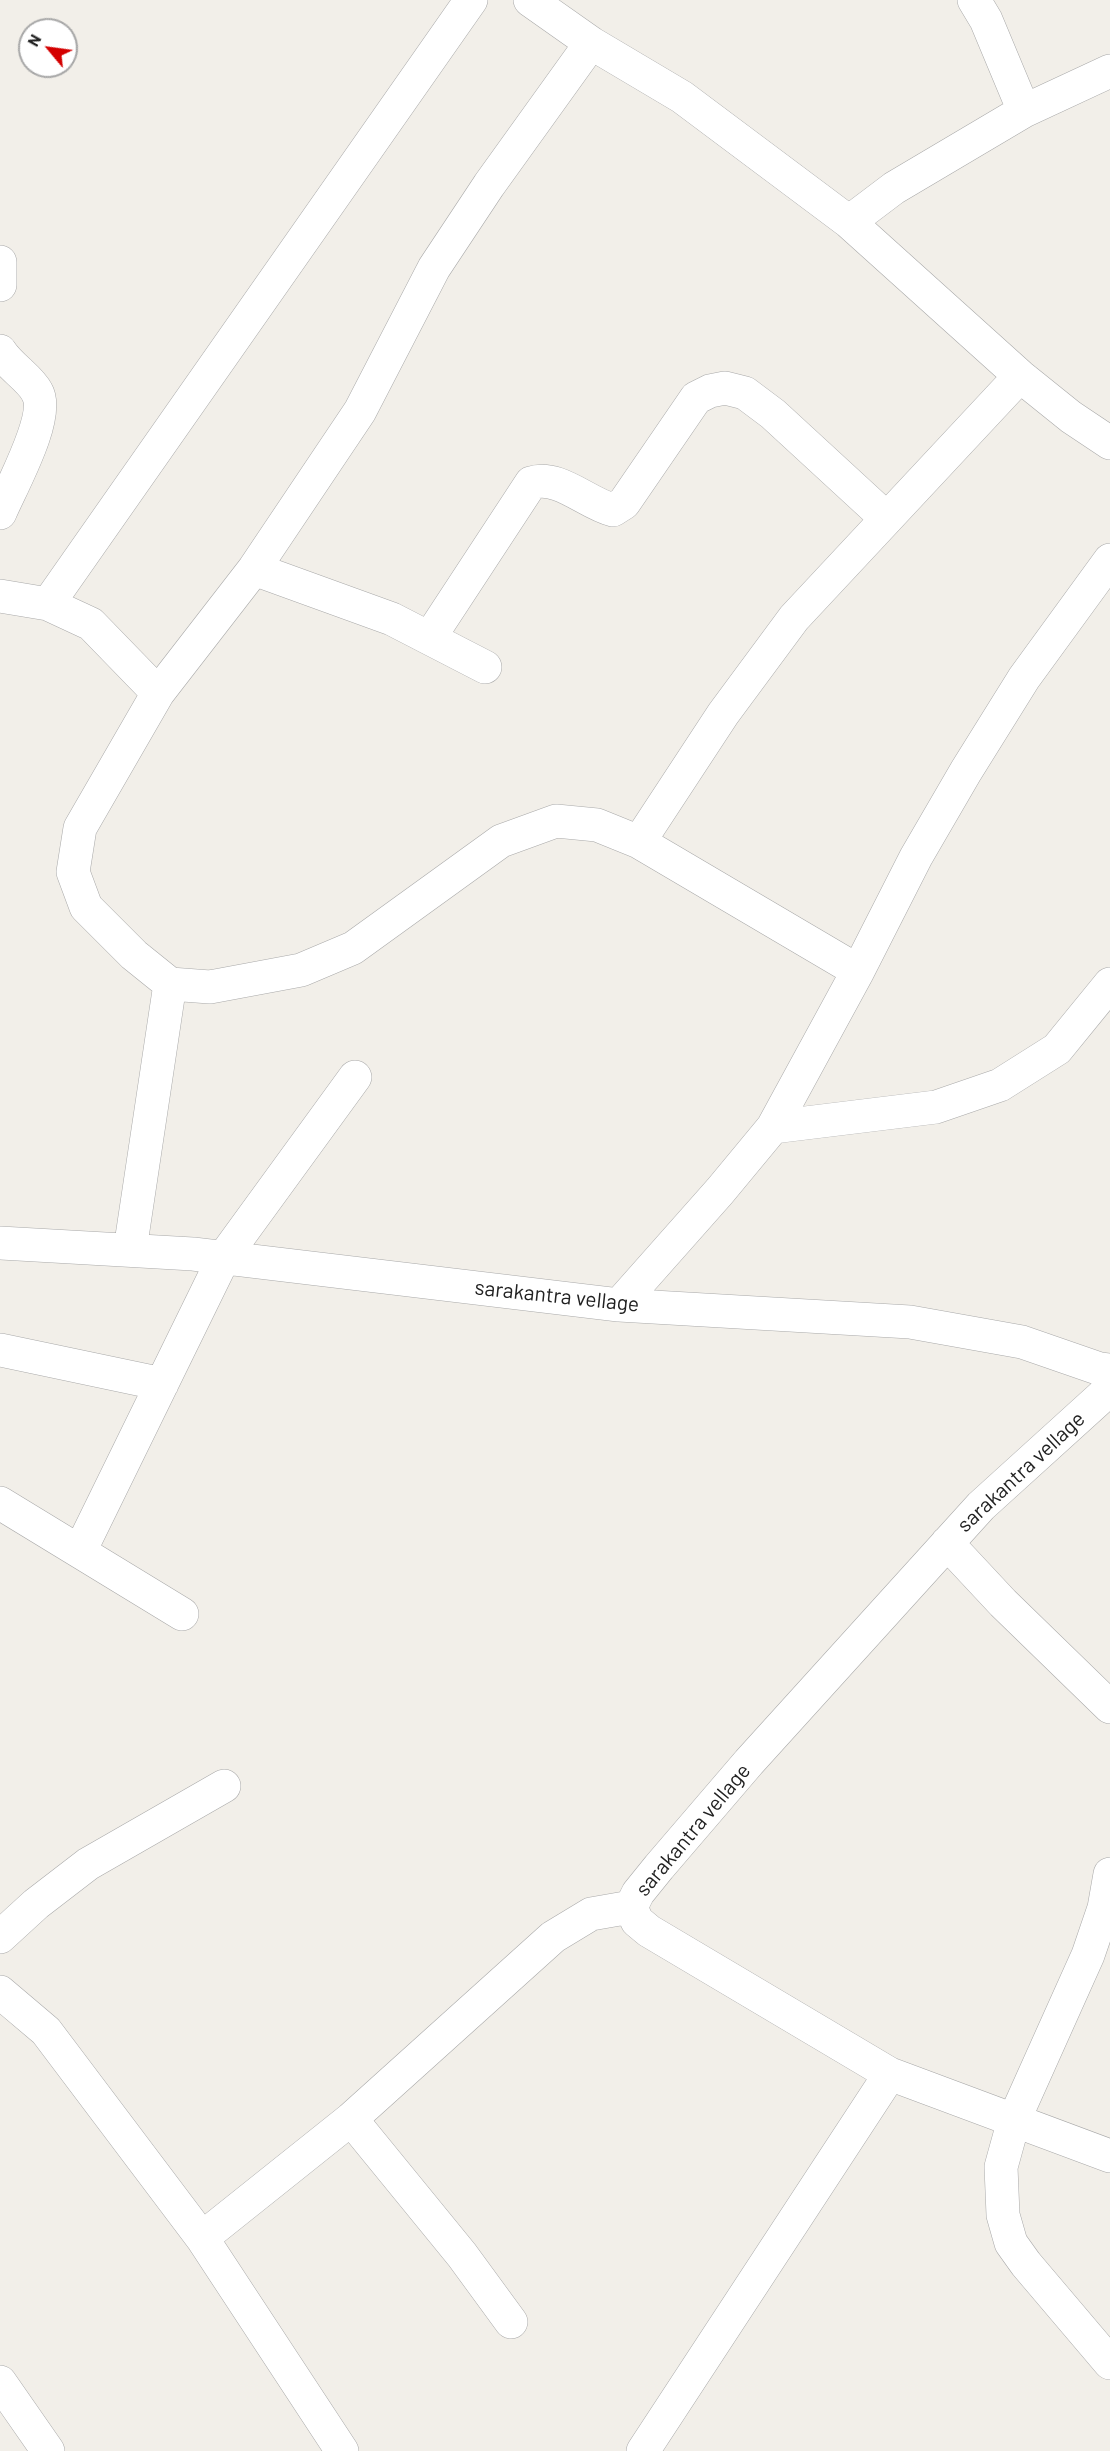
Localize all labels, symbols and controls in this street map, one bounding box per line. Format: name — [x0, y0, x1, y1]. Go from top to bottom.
north arrow — [18, 18, 78, 78]
text: N — [23, 31, 44, 49]
street label: sarakantra vellage — [473, 1275, 641, 1317]
street label: sarakantra vellage — [952, 1406, 1090, 1538]
street label: sarakantra vellage — [630, 1759, 756, 1901]

